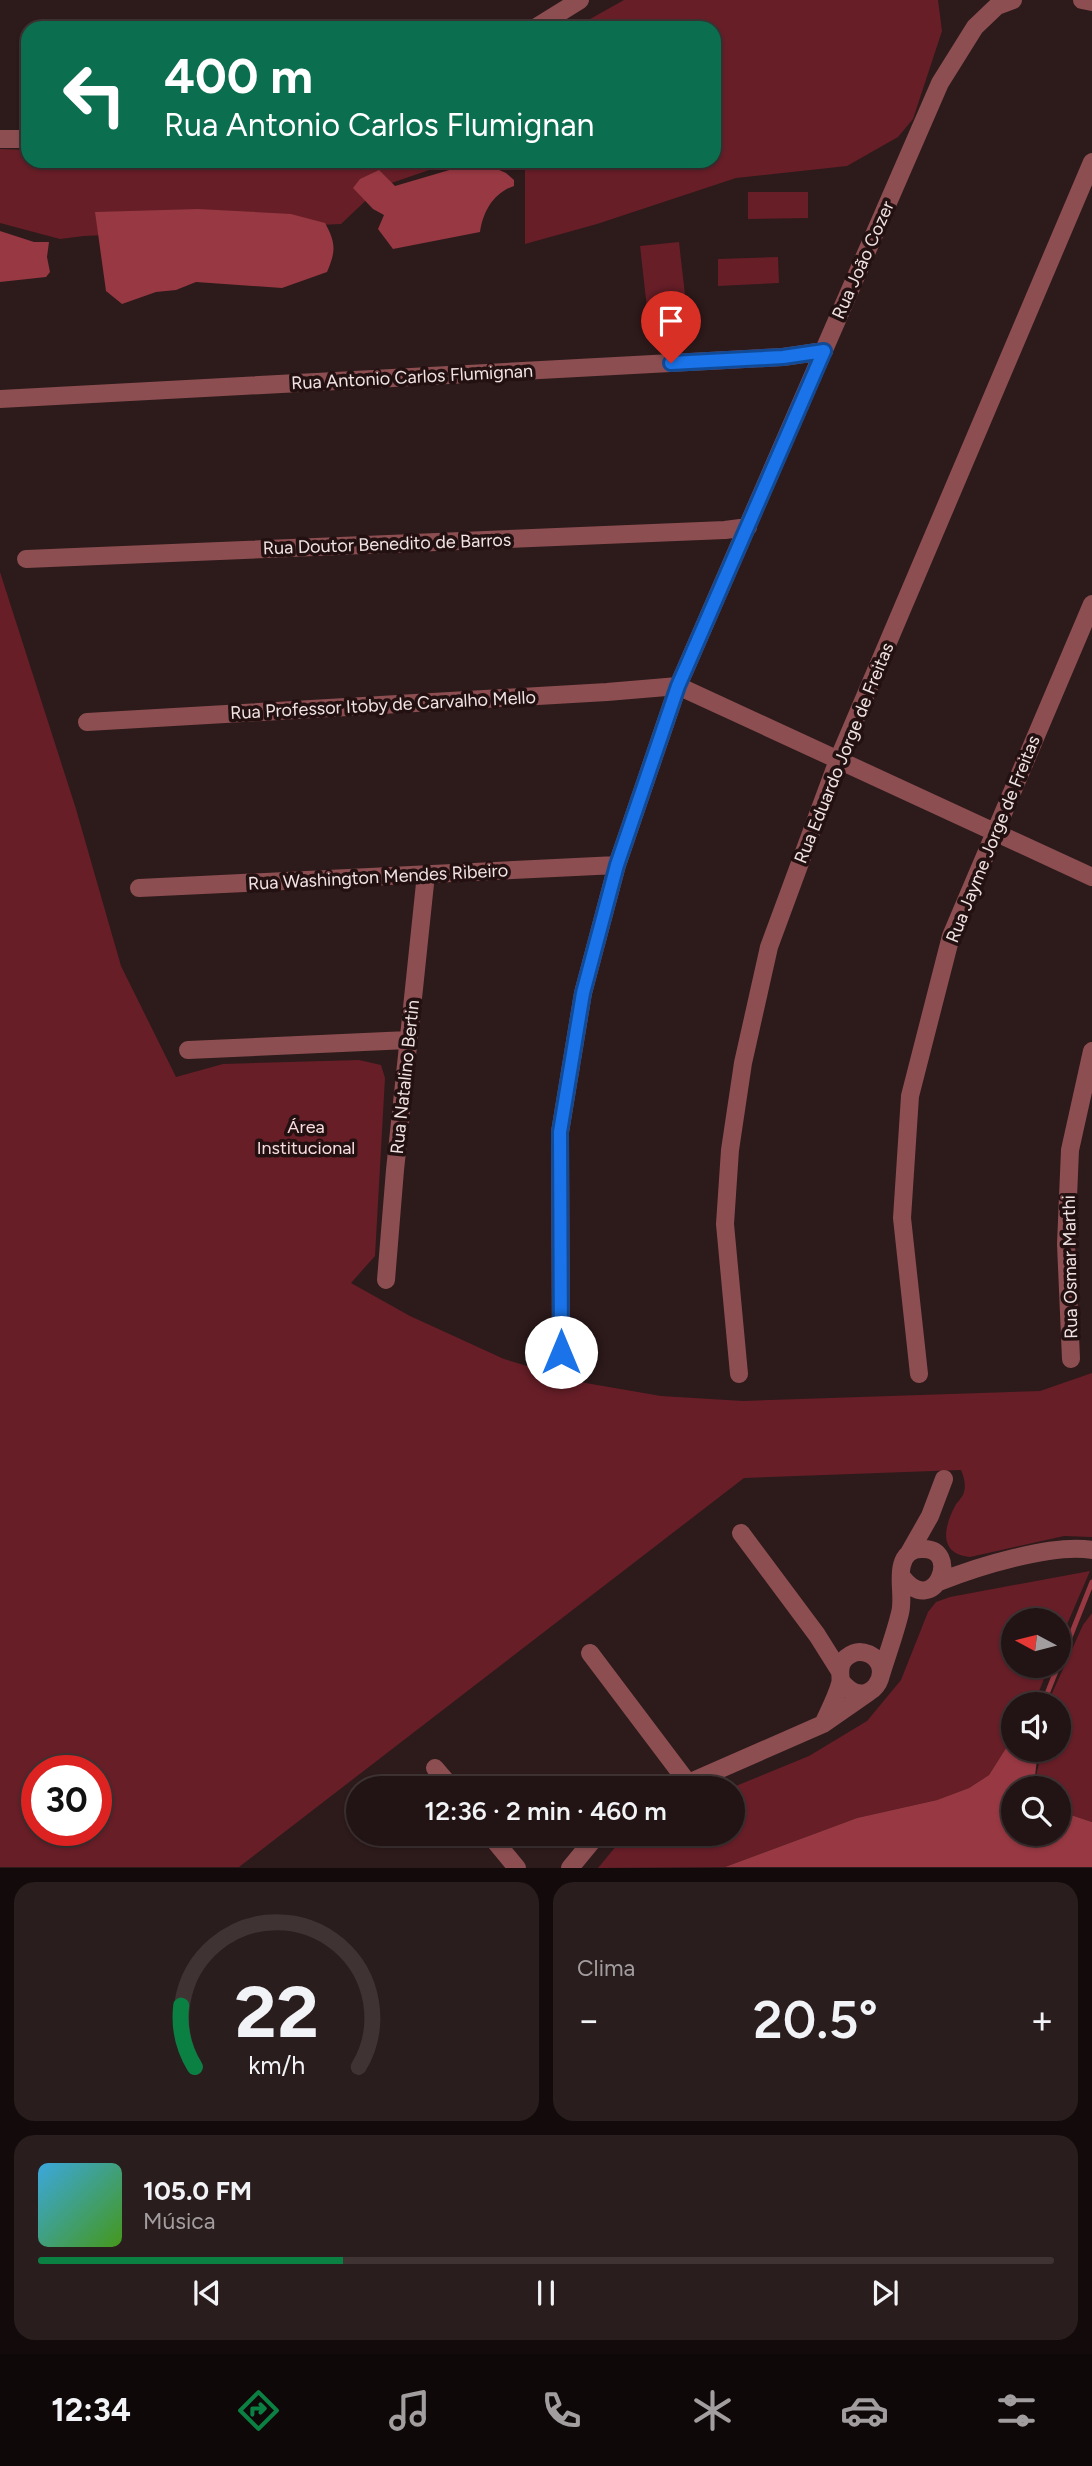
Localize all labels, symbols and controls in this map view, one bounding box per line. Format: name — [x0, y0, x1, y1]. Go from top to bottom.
text: 400 m — [164, 46, 313, 105]
icon: left — [49, 49, 140, 140]
text: Rua Antonio Carlos Flumignan — [164, 106, 594, 144]
street label: Rua João Cozer — [827, 198, 899, 322]
pin — [641, 291, 701, 363]
icon: arrive — [652, 302, 690, 340]
street label: Rua Antonio Carlos Flumignan — [291, 360, 533, 394]
street label: Rua Doutor Benedito de Barros — [262, 529, 512, 559]
street label: Rua Eduardo Jorge de Freitas — [790, 639, 898, 867]
street label: Rua Professor Itoby de Carvalho Mello — [230, 686, 536, 724]
street label: Rua Jayme Jorge de Freitas — [941, 732, 1045, 946]
street label: Rua Washington Mendes Ribeiro — [247, 859, 509, 895]
street label: Rua Natalino Bertin — [386, 999, 424, 1155]
park label: Área Institucional — [257, 1116, 355, 1159]
street label: Rua Osmar Marthi — [1058, 1195, 1082, 1339]
position arrow — [524, 1315, 598, 1389]
north arrow — [1001, 1608, 1071, 1678]
map controls — [1001, 1608, 1071, 1846]
button: sound — [1001, 1692, 1071, 1762]
speed limit sign: 30 — [21, 1755, 112, 1846]
button: search — [1001, 1776, 1071, 1846]
text: 12:36 · 2 min · 460 m — [424, 1795, 667, 1827]
text: Clima — [577, 1954, 635, 1982]
text: 22 — [234, 1969, 319, 2056]
text: 20.5° — [753, 1989, 878, 2051]
text: − — [577, 1997, 601, 2043]
text: + — [1030, 1997, 1054, 2043]
text: km/h — [248, 2050, 305, 2080]
text: 105.0 FM — [143, 2175, 252, 2207]
text: Música — [143, 2207, 216, 2235]
icon: previous — [188, 2274, 226, 2312]
icon: pause — [527, 2274, 565, 2312]
icon: next — [866, 2274, 904, 2312]
icon: directions — [234, 2386, 283, 2435]
icon: music — [385, 2386, 434, 2435]
icon: phone — [537, 2386, 586, 2435]
icon: climate — [688, 2386, 737, 2435]
icon: car — [840, 2386, 889, 2435]
icon: filters — [992, 2386, 1041, 2435]
text: 12:34 — [51, 2391, 131, 2429]

